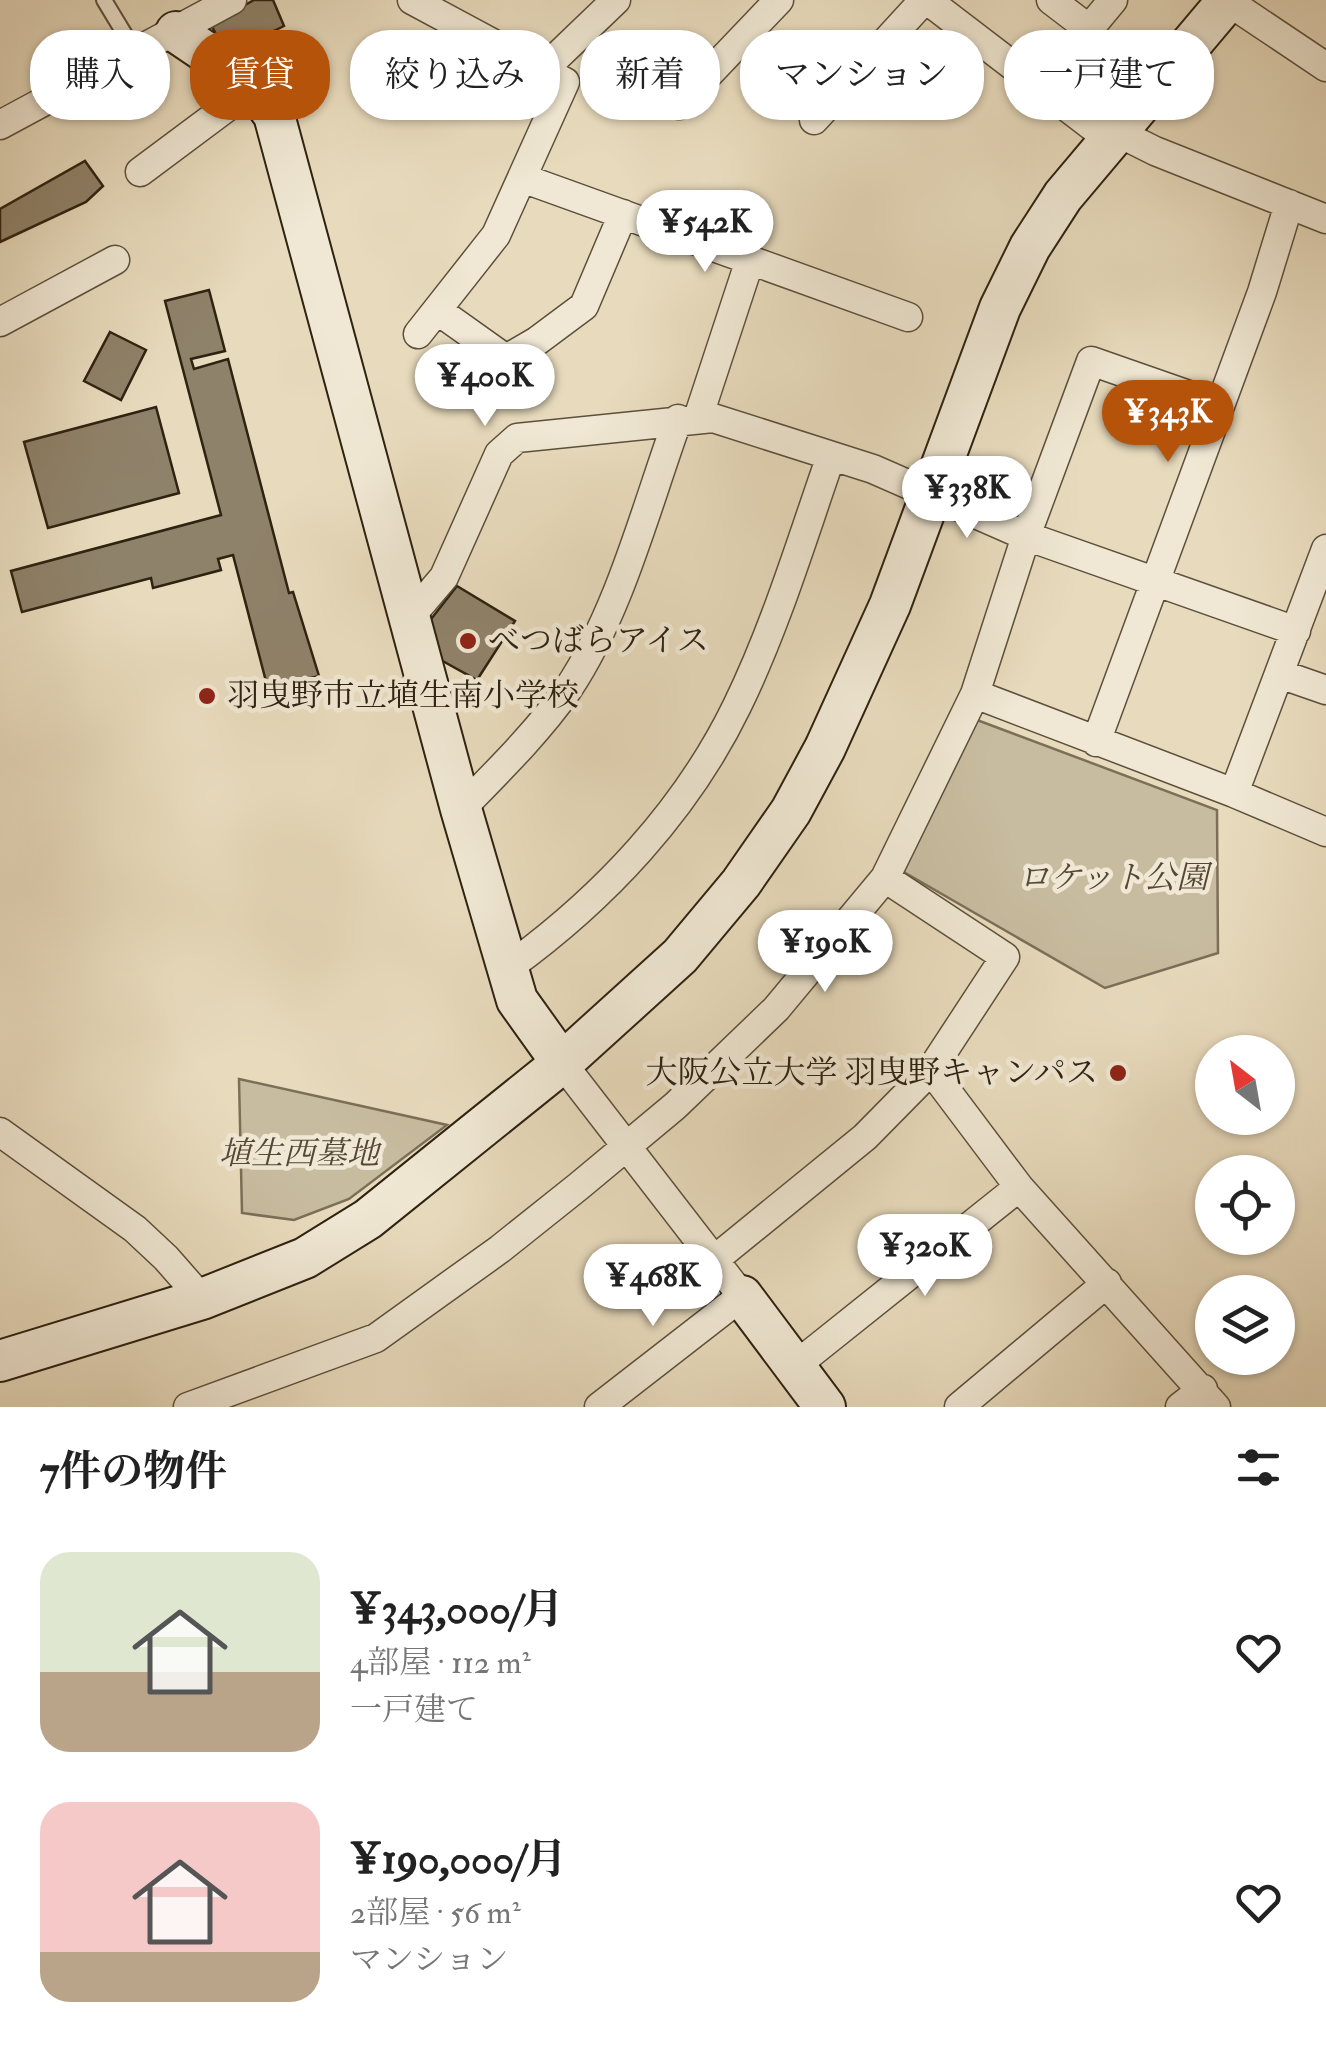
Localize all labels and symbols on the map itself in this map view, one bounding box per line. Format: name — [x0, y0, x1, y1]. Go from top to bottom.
pin: ¥542K — [635, 190, 775, 275]
pin: ¥400K — [415, 344, 555, 429]
pin: ¥343K — [1098, 380, 1238, 465]
pin: ¥338K — [897, 456, 1037, 541]
place label: べつばらアイス — [488, 621, 709, 661]
marker: べつばらアイス — [457, 630, 479, 652]
place label: 羽曳野市立埴生南小学校 — [227, 676, 579, 716]
marker: 羽曳野市立埴生南小学校 — [196, 685, 218, 707]
park label: ロケット公園 — [1018, 858, 1213, 898]
pin: ¥190K — [755, 910, 895, 995]
north arrow — [1195, 1035, 1295, 1135]
place label: 大阪公立大学 羽曳野キャンパス — [646, 1053, 1098, 1093]
marker: 大阪公立大学 羽曳野キャンパス — [1107, 1062, 1129, 1084]
park label: 埴生西墓地 — [219, 1134, 382, 1174]
pin: ¥320K — [855, 1214, 995, 1299]
pin: ¥468K — [583, 1244, 723, 1329]

